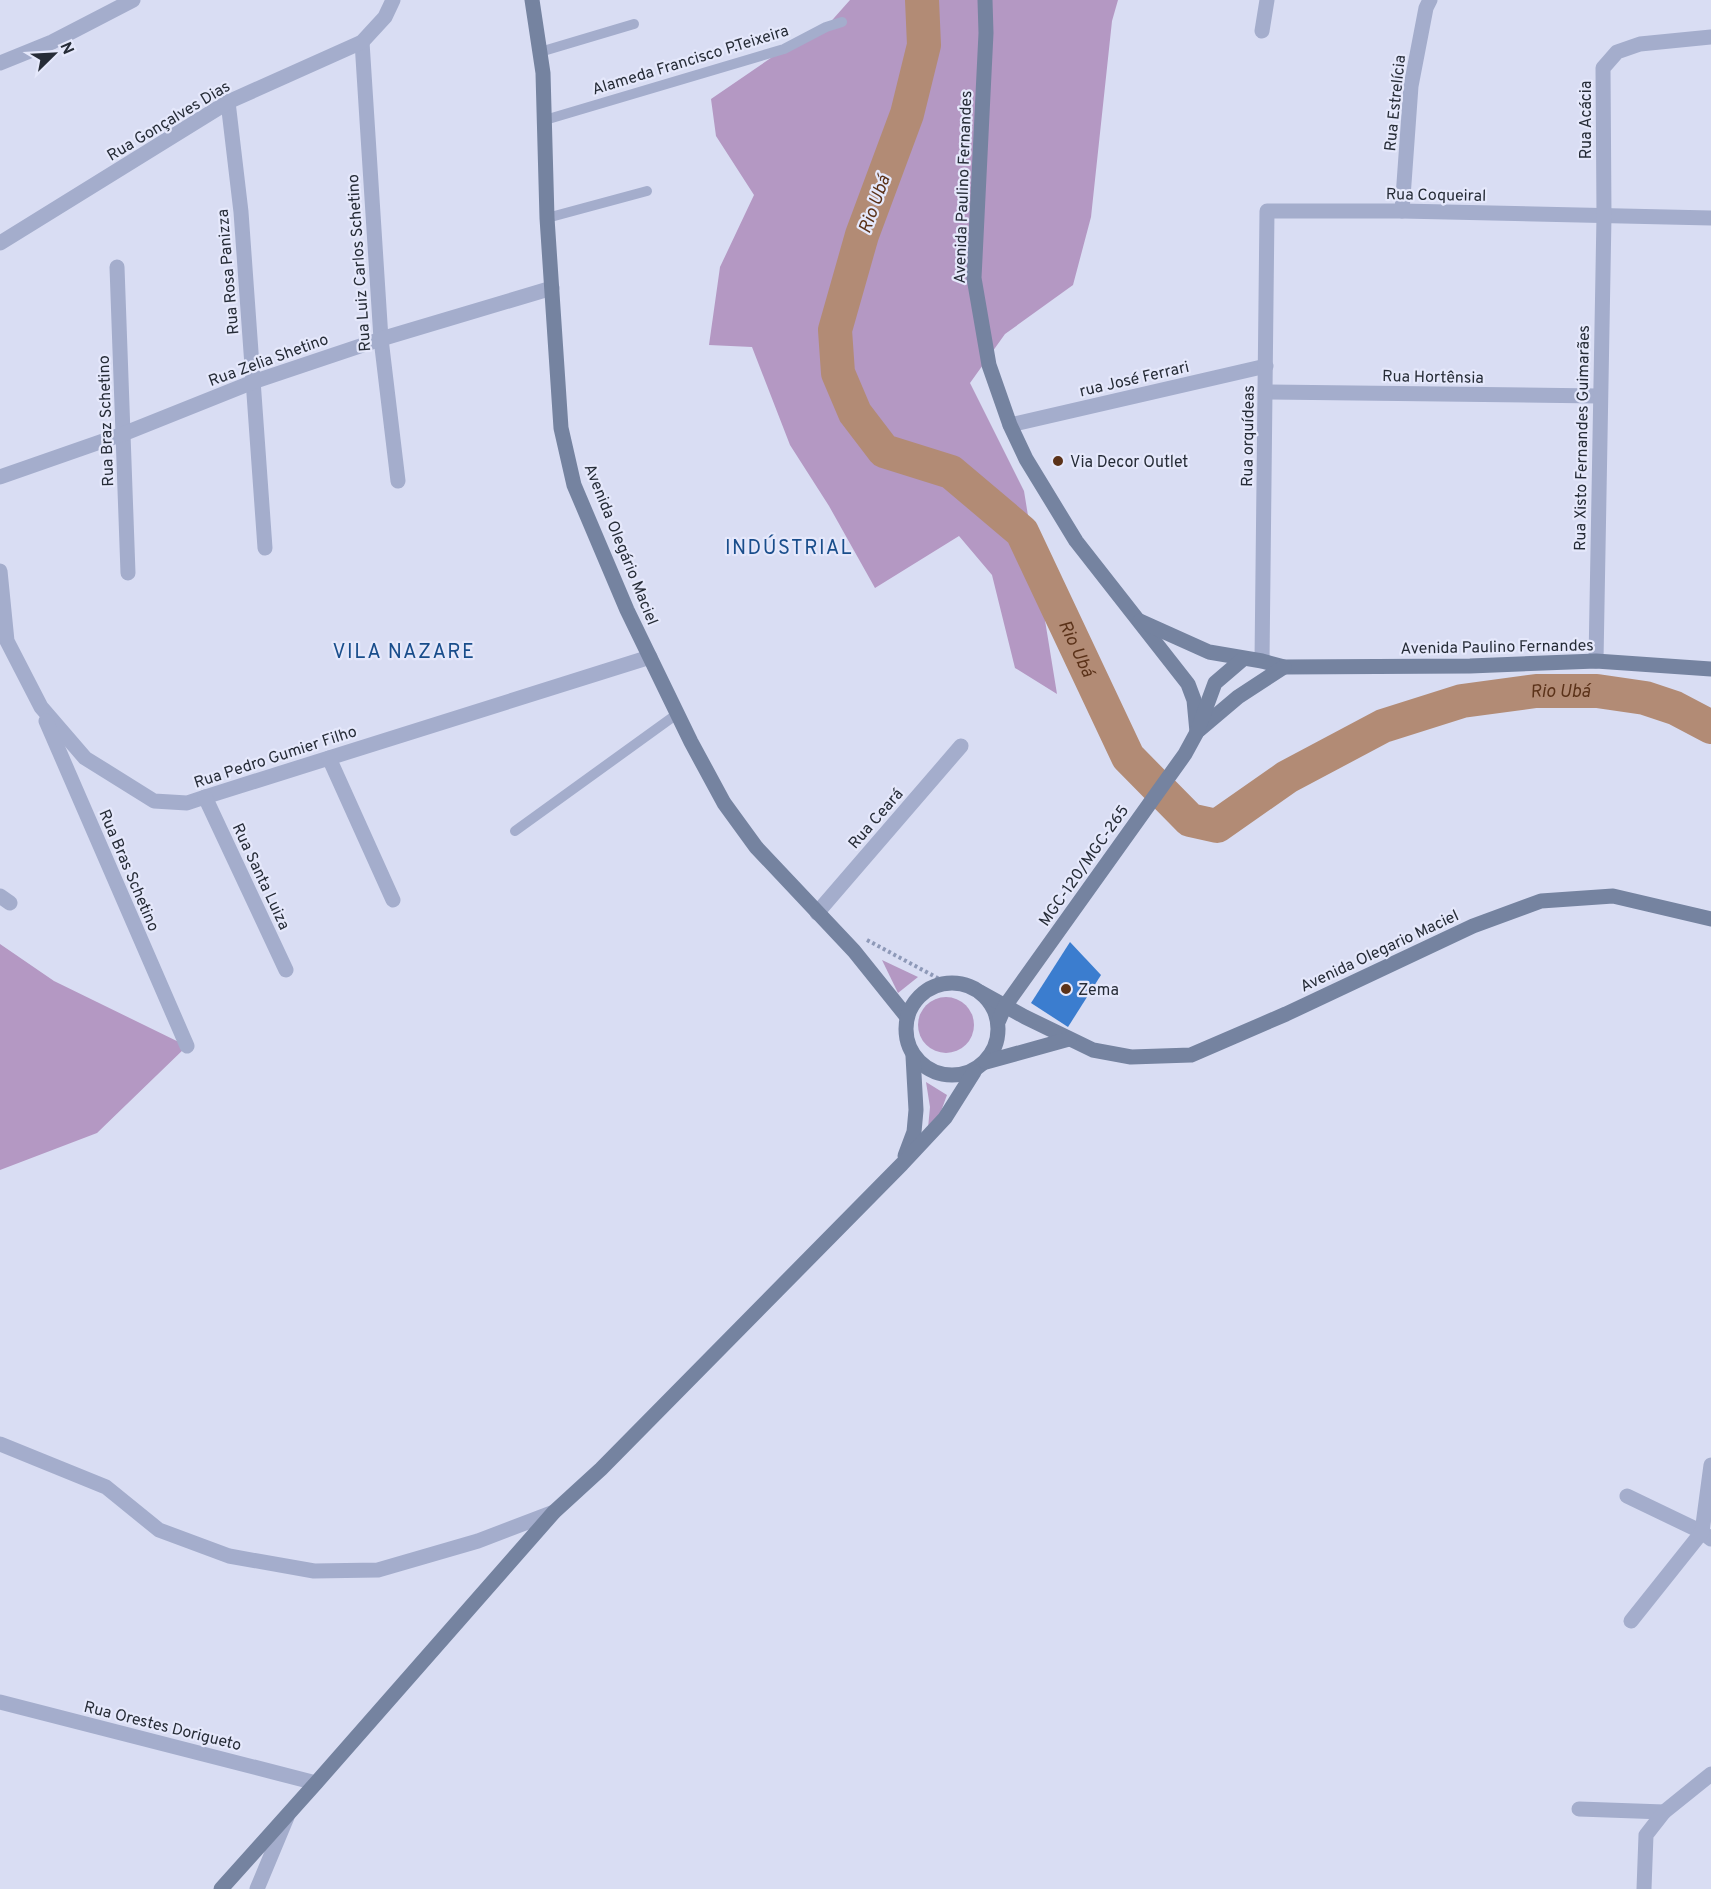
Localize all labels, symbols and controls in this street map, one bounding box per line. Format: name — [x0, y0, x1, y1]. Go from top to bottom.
street label: Alameda Francisco P.Teixeira — [590, 21, 791, 100]
north arrow — [24, 24, 84, 84]
text: N — [54, 39, 77, 58]
street label: Rua Estrelícia — [1381, 54, 1411, 152]
street label: Rua Gonçalves Dias — [104, 77, 234, 166]
street label: Rua Acácia — [1577, 81, 1597, 159]
street label: Avenida Paulino Fernandes — [951, 90, 977, 284]
water label: Rio Ubá — [854, 171, 897, 237]
street label: Rua Luiz Carlos Schetino — [344, 173, 376, 352]
street label: Rua Coqueiral — [1386, 185, 1486, 207]
street label: Rua Rosa Panizza — [214, 208, 244, 336]
street label: Rua Xisto Fernandes Guimarães — [1571, 325, 1595, 551]
street label: Rua Zelia Shetino — [206, 330, 331, 392]
street label: Rua Braz Schetino — [95, 355, 119, 487]
street label: rua José Ferrari — [1078, 358, 1191, 402]
street label: Rua Hortênsia — [1382, 367, 1484, 389]
street label: Rua orquídeas — [1238, 385, 1260, 487]
place label: Via Decor Outlet — [1070, 453, 1188, 473]
marker: Via Decor Outlet — [1051, 454, 1065, 468]
street label: Avenida Olegário Maciel — [579, 461, 662, 628]
district label: INDÚSTRIAL — [725, 534, 853, 562]
water label: Rio Ubá — [1052, 617, 1099, 683]
street label: Avenida Paulino Fernandes — [1400, 636, 1594, 660]
district label: VILA NAZARE — [333, 640, 475, 666]
water label: Rio Ubá — [1529, 680, 1592, 705]
street label: Rua Pedro Gumier Filho — [192, 722, 360, 794]
street label: Rua Ceará — [845, 785, 908, 854]
street label: MGC-120/MGC-265 — [1035, 802, 1134, 931]
street label: Rua Bras Schetino — [93, 807, 163, 935]
street label: Rua Santa Luiza — [227, 820, 294, 933]
street label: Avenida Olegario Maciel — [1297, 906, 1462, 997]
place label: Zema — [1078, 981, 1119, 1001]
marker: Zema — [1059, 982, 1073, 996]
street label: Rua Orestes Dorigueto — [82, 1698, 243, 1756]

